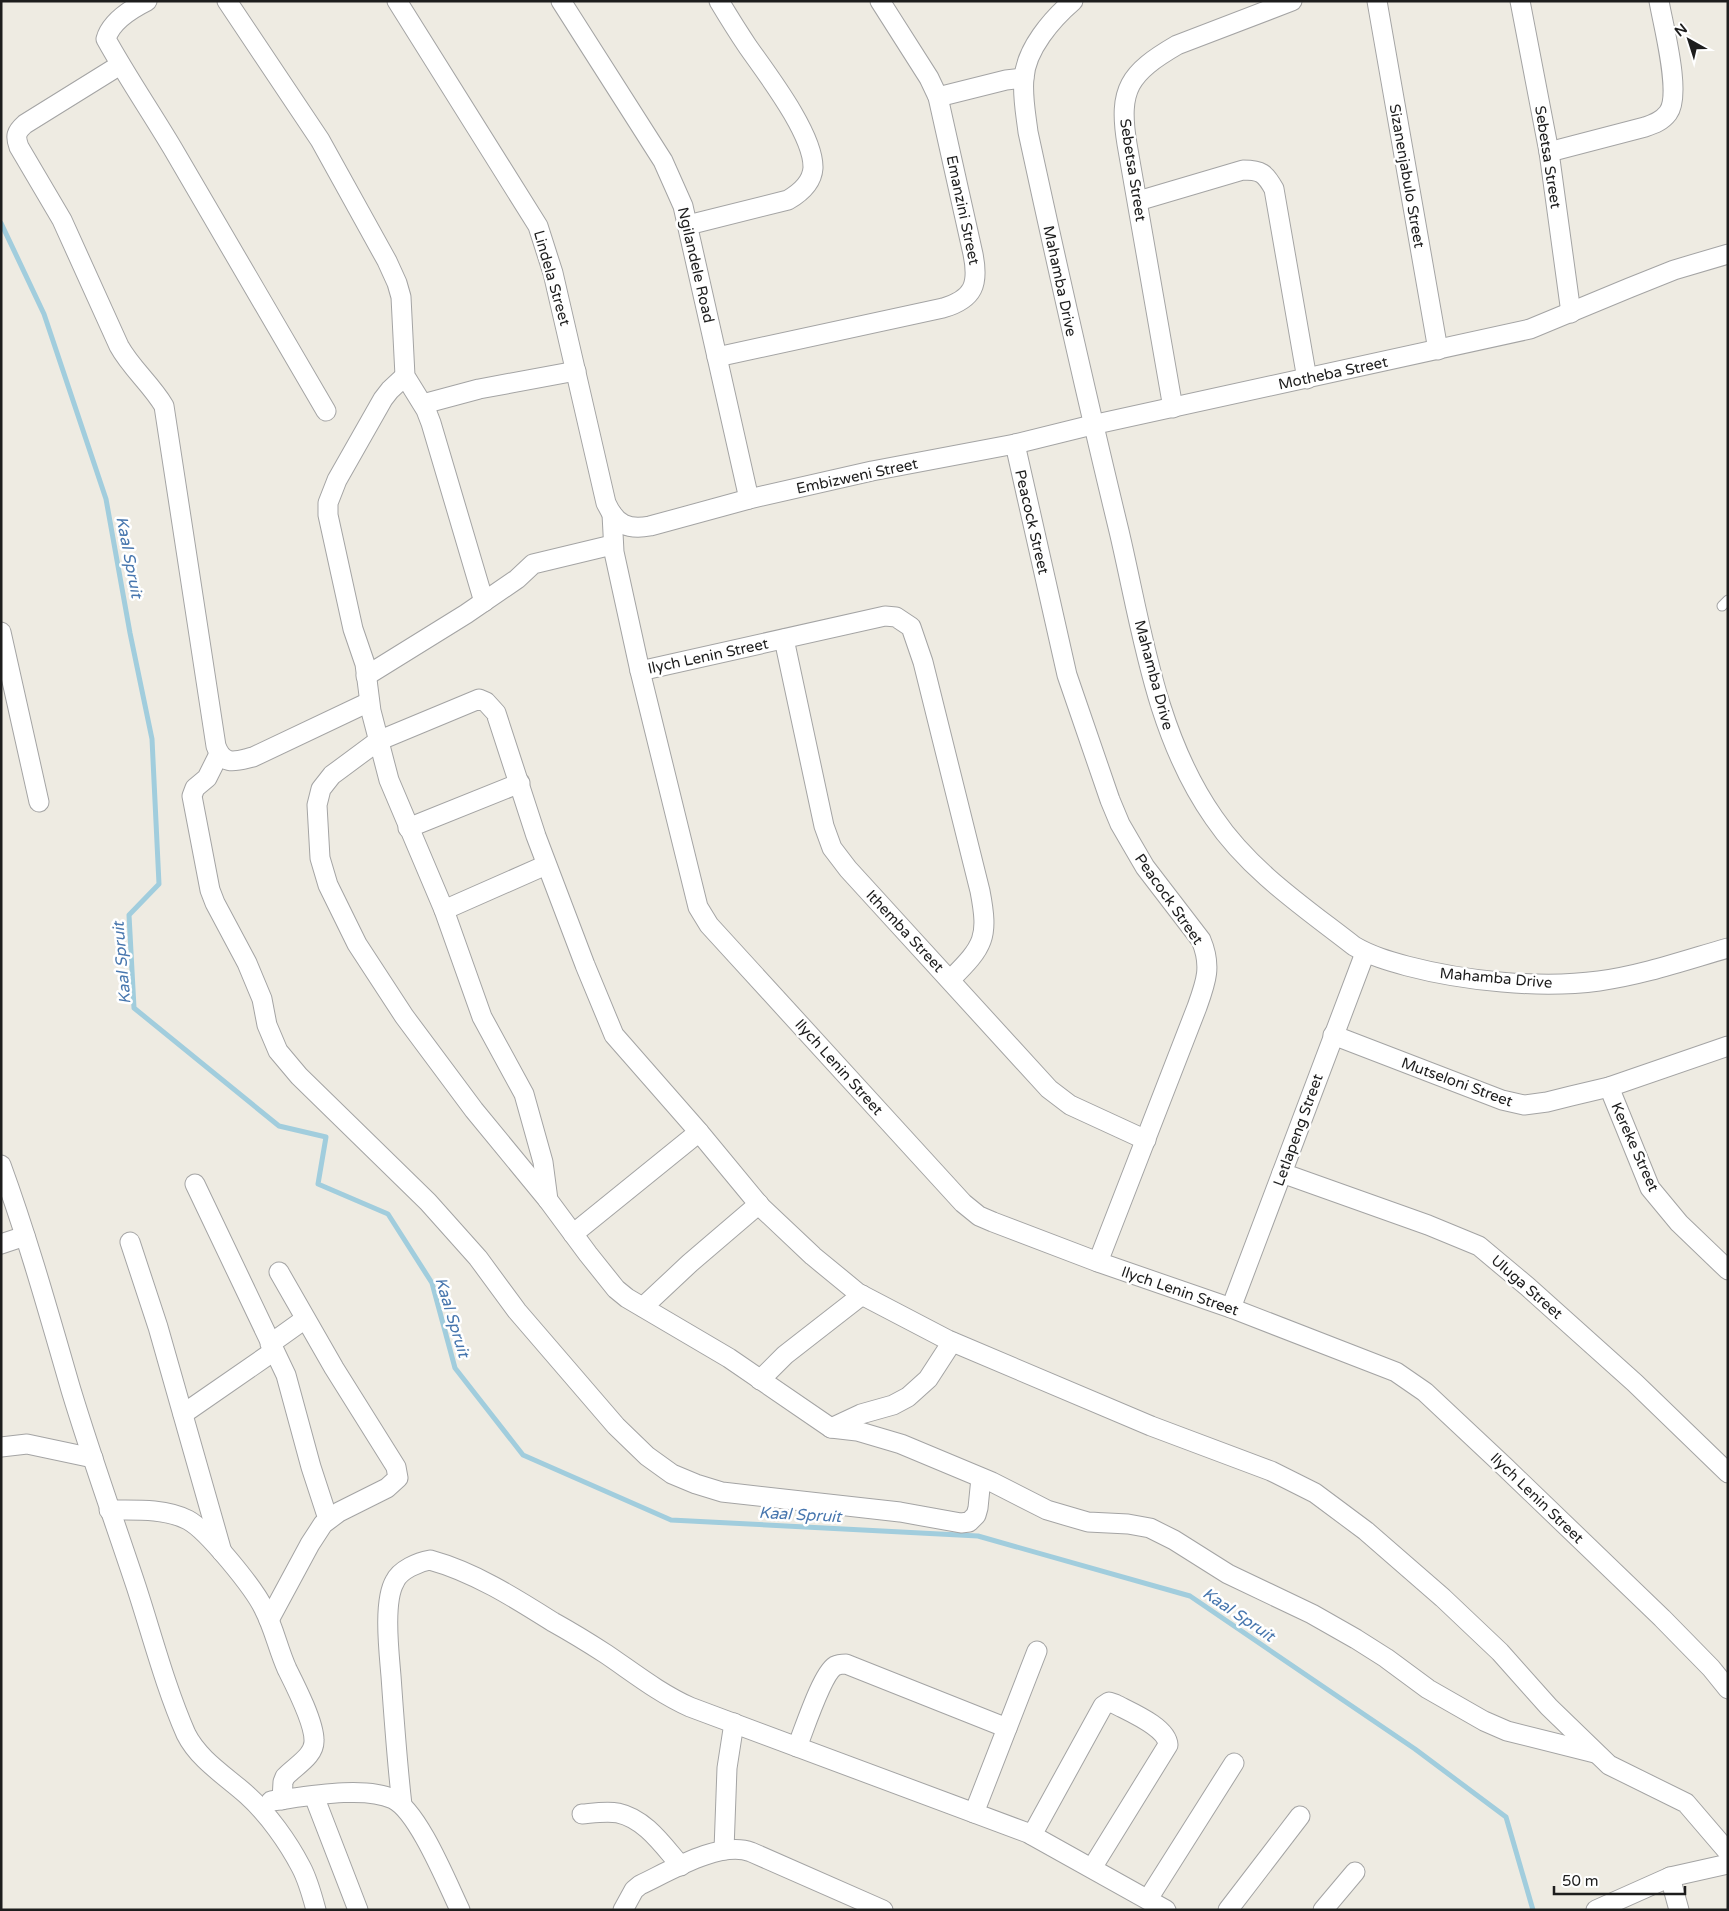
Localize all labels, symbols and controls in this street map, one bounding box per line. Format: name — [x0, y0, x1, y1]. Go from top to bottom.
north arrow — [1664, 15, 1714, 65]
text: N — [1671, 20, 1691, 40]
street label: Sizanenjabulo Street — [1385, 103, 1429, 250]
street label: Sebetsa Street — [1531, 104, 1565, 210]
street label: Sebetsa Street — [1116, 117, 1150, 223]
street label: Emanzini Street — [943, 154, 983, 267]
street label: Ngilandele Road — [674, 205, 718, 325]
street label: Mahamba Drive — [1039, 224, 1081, 338]
street label: Lindela Street — [530, 228, 574, 328]
street label: Motheba Street — [1277, 353, 1390, 393]
street label: Embizweni Street — [795, 454, 920, 498]
street label: Peacock Street — [1011, 468, 1053, 576]
water label: Kaal Spruit — [111, 515, 147, 602]
street label: Mahamba Drive — [1131, 618, 1177, 732]
street label: Ilych Lenin Street — [646, 634, 770, 678]
street label: Peacock Street — [1131, 850, 1207, 948]
street label: Ithemba Street — [862, 886, 948, 976]
water label: Kaal Spruit — [108, 919, 136, 1005]
street label: Mahamba Drive — [1439, 964, 1553, 992]
street label: Ilych Lenin Street — [791, 1015, 887, 1119]
street label: Mutseloni Street — [1399, 1053, 1515, 1111]
street label: Letlapeng Street — [1269, 1071, 1327, 1189]
street label: Kereke Street — [1607, 1100, 1663, 1195]
street label: Uluga Street — [1488, 1251, 1567, 1323]
street label: Ilych Lenin Street — [1119, 1263, 1241, 1320]
water label: Kaal Spruit — [430, 1275, 474, 1362]
street label: Ilych Lenin Street — [1487, 1449, 1588, 1547]
water label: Kaal Spruit — [758, 1503, 844, 1527]
water label: Kaal Spruit — [1199, 1583, 1280, 1647]
scale bar — [1554, 1864, 1685, 1896]
text: 50 m — [1562, 1872, 1599, 1890]

